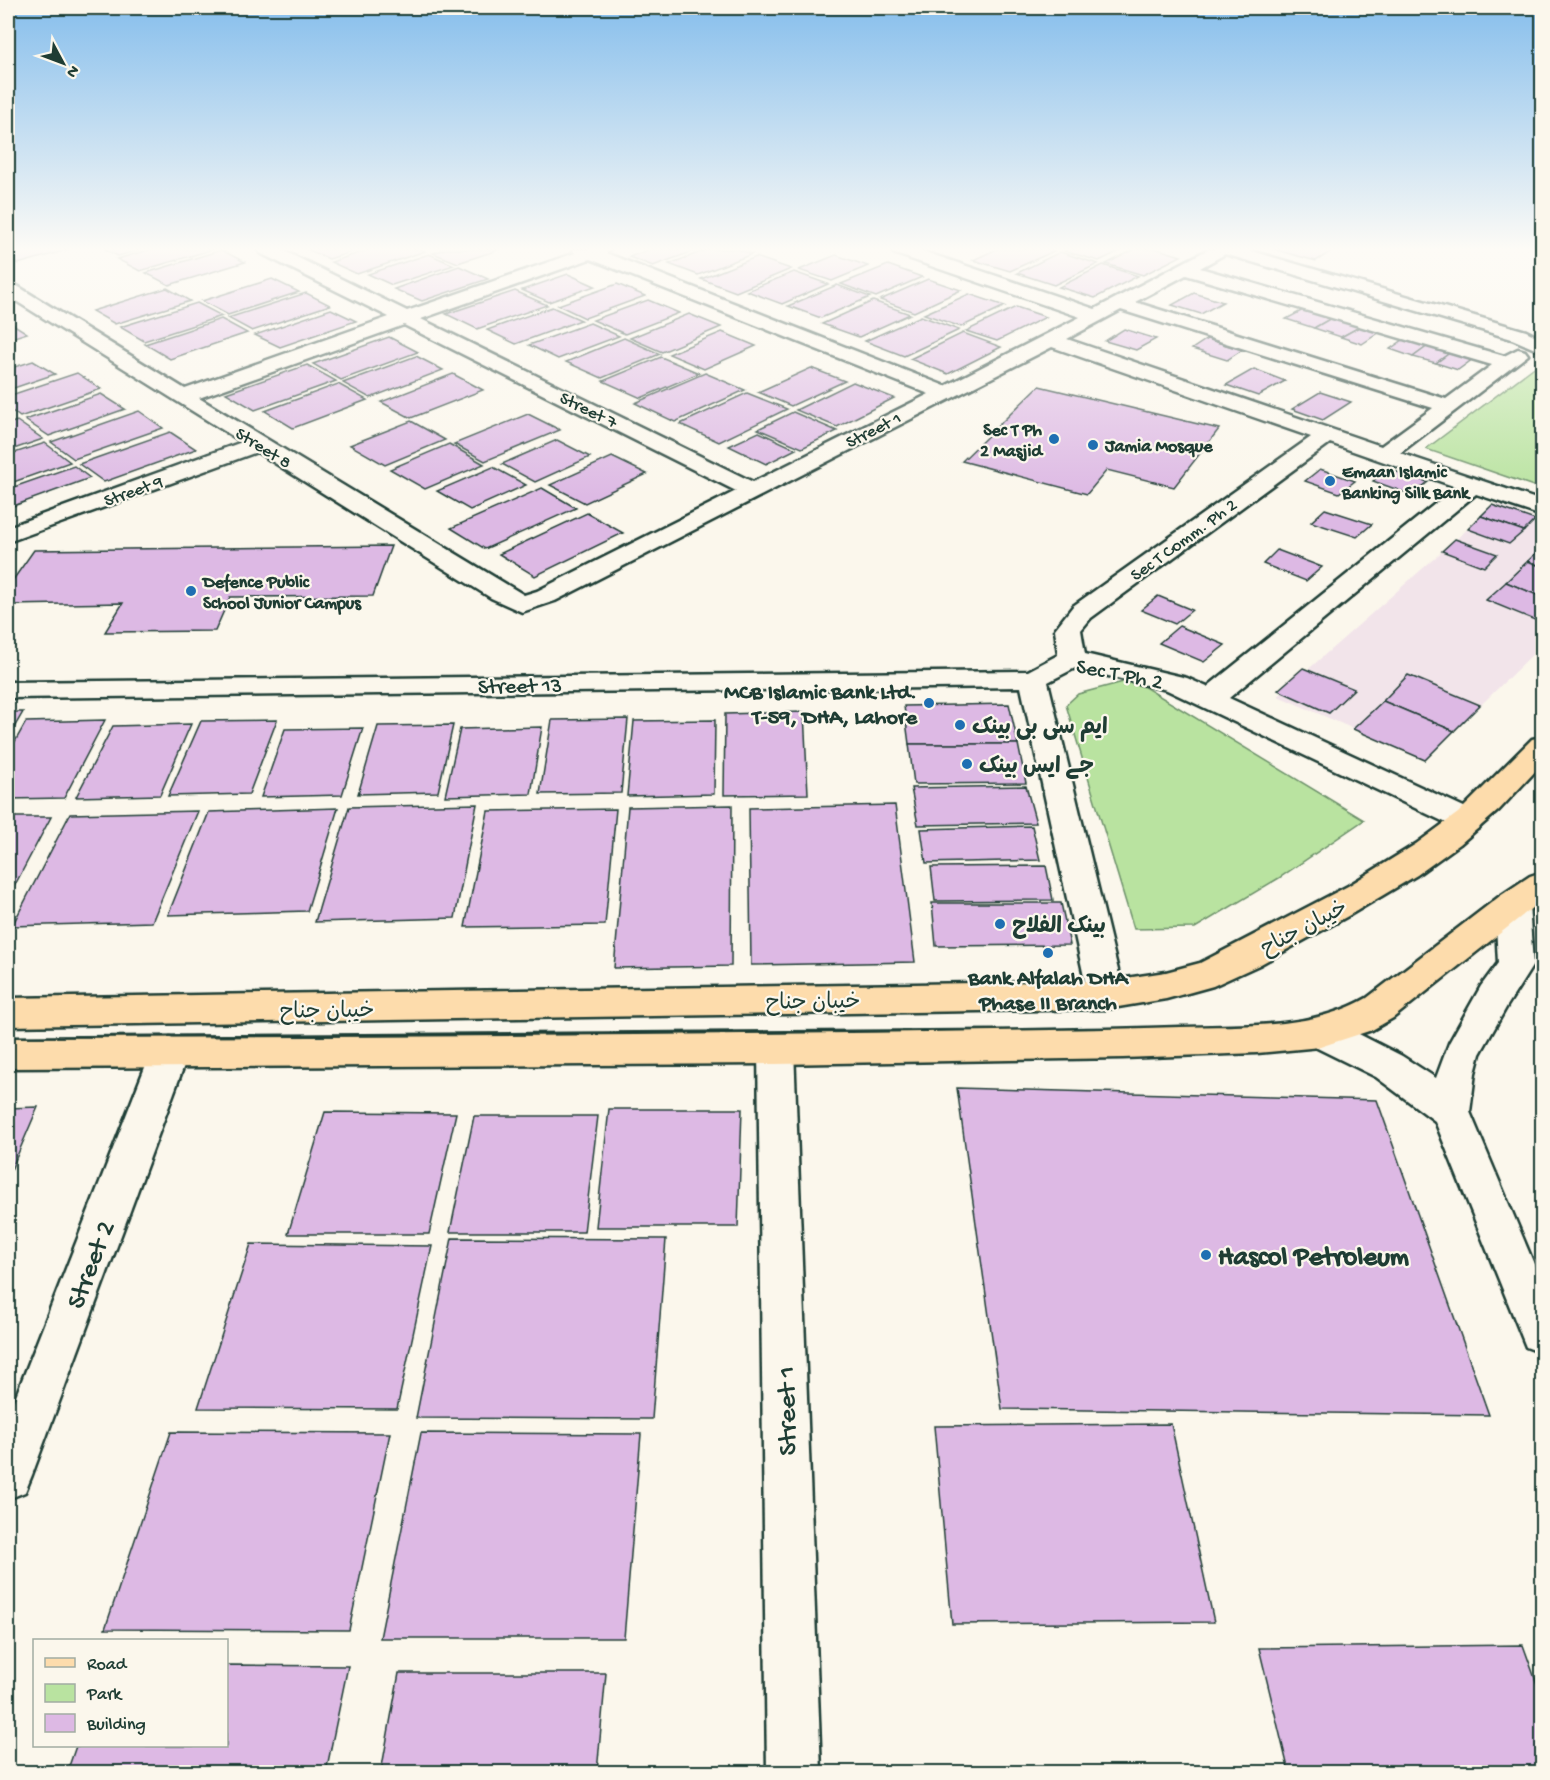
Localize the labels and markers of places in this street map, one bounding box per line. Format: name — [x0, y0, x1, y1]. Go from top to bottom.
place label: Sec T Ph 2 Masjid — [980, 421, 1044, 463]
marker: Sec T Ph 2 Masjid — [1047, 432, 1061, 446]
place label: Jamia Mosque — [1104, 437, 1213, 458]
marker: Jamia Mosque — [1086, 438, 1100, 452]
place label: Emaan Islamic Banking Silk Bank — [1341, 463, 1471, 505]
marker: Emaan Islamic Banking Silk Bank — [1323, 474, 1337, 488]
place label: Defence Public School Junior Campus — [201, 573, 362, 615]
marker: Defence Public School Junior Campus — [184, 584, 198, 598]
place label: MCB Islamic Bank Ltd. T-59, DHA, Lahore — [724, 681, 918, 732]
marker: MCB Islamic Bank Ltd. T-59, DHA, Lahore — [922, 696, 936, 710]
place label: ایم سی بی بینک — [972, 716, 1108, 742]
marker: ایم سی بی بینک — [953, 718, 967, 732]
place label: جے ایس بینک — [979, 755, 1094, 781]
marker: جے ایس بینک — [960, 757, 974, 771]
place label: بینک الفلاح — [1012, 915, 1106, 941]
marker: بینک الفلاح — [993, 917, 1007, 931]
marker: Bank Alfalah DHA Phase II Branch — [1041, 946, 1055, 960]
place label: Bank Alfalah DHA Phase II Branch — [967, 967, 1130, 1018]
place label: Hascol Petroleum — [1218, 1243, 1410, 1275]
marker: Hascol Petroleum — [1199, 1248, 1213, 1262]

